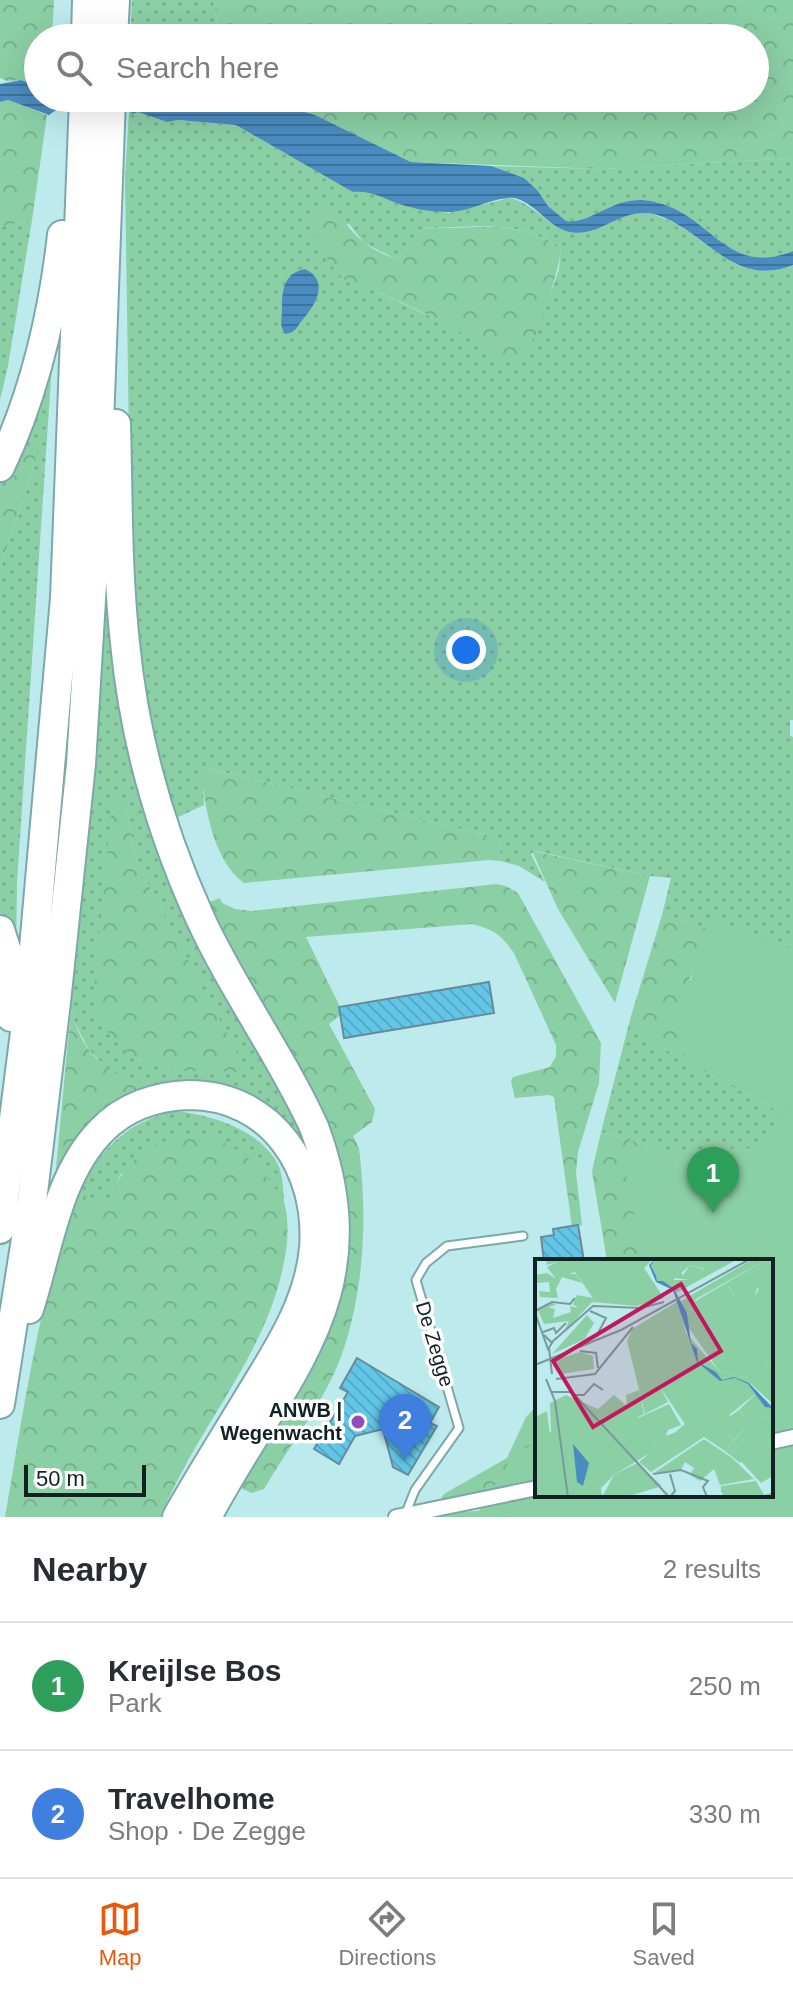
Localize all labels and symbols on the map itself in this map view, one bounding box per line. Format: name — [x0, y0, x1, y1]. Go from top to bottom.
your location — [446, 630, 486, 670]
pin: 1 — [687, 1147, 739, 1213]
inset map — [535, 1259, 773, 1497]
street label: De Zegge — [412, 1299, 458, 1389]
pin: 2 — [379, 1394, 431, 1460]
place label: ANWB | Wegenwacht — [220, 1399, 342, 1444]
marker: ANWB | Wegenwacht — [349, 1413, 367, 1431]
scale bar — [24, 1461, 146, 1497]

